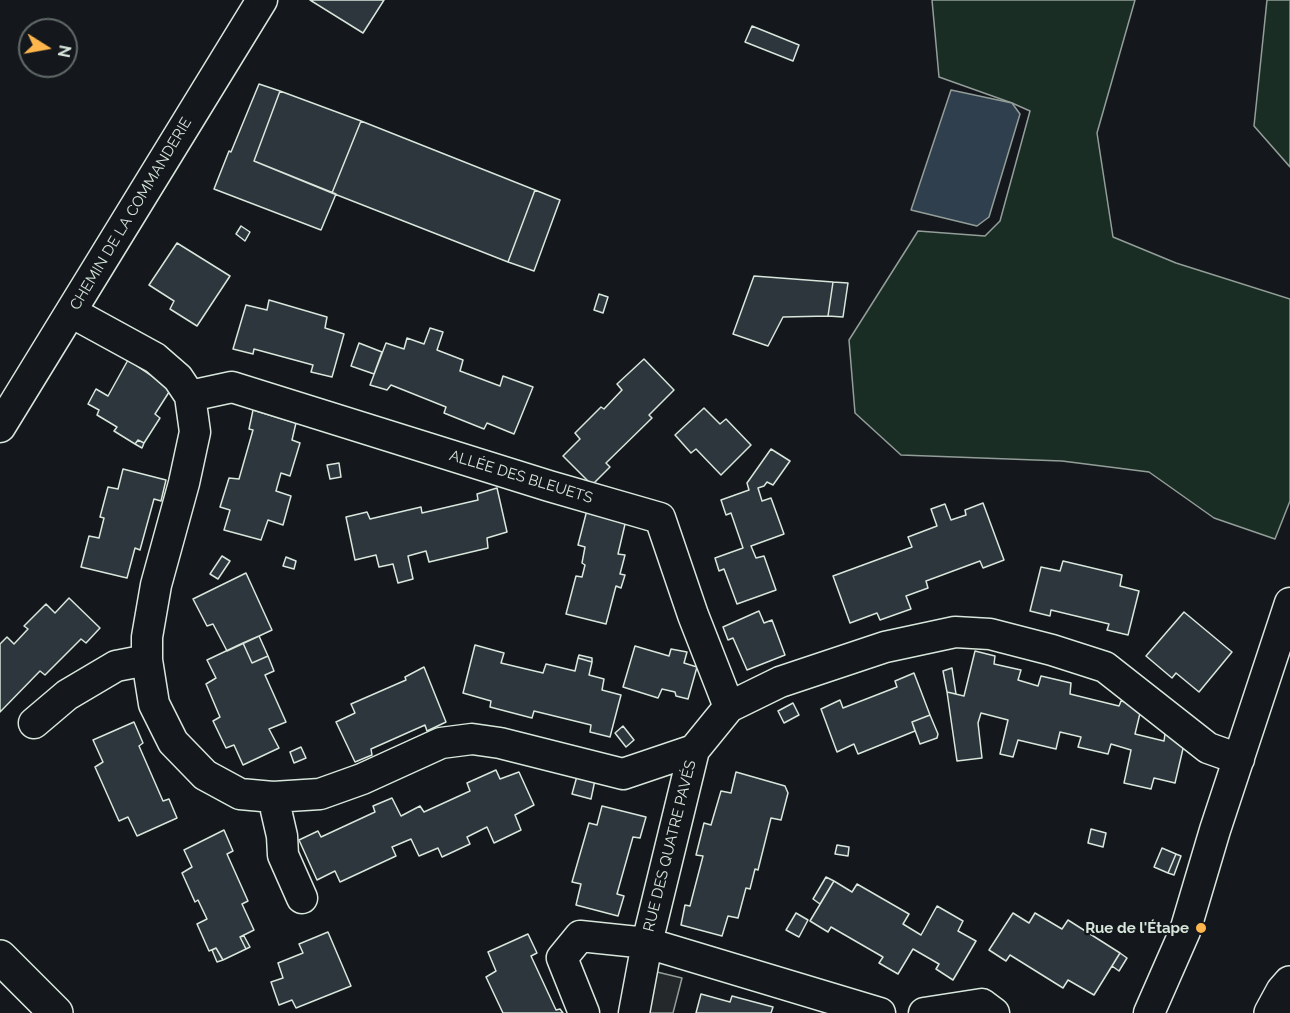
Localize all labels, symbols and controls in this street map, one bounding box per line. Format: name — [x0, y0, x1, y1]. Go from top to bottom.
north arrow — [18, 18, 78, 78]
text: N — [54, 43, 75, 59]
street label: CHEMIN DE LA COMMANDERIE — [66, 115, 196, 313]
street label: ALLÉE DES BLEUETS — [447, 447, 595, 507]
street label: RUE DES QUATRE PAVÉS — [640, 758, 700, 934]
place label: Rue de l'Étape — [1085, 919, 1189, 937]
marker: Rue de l'Étape — [1194, 921, 1208, 935]

